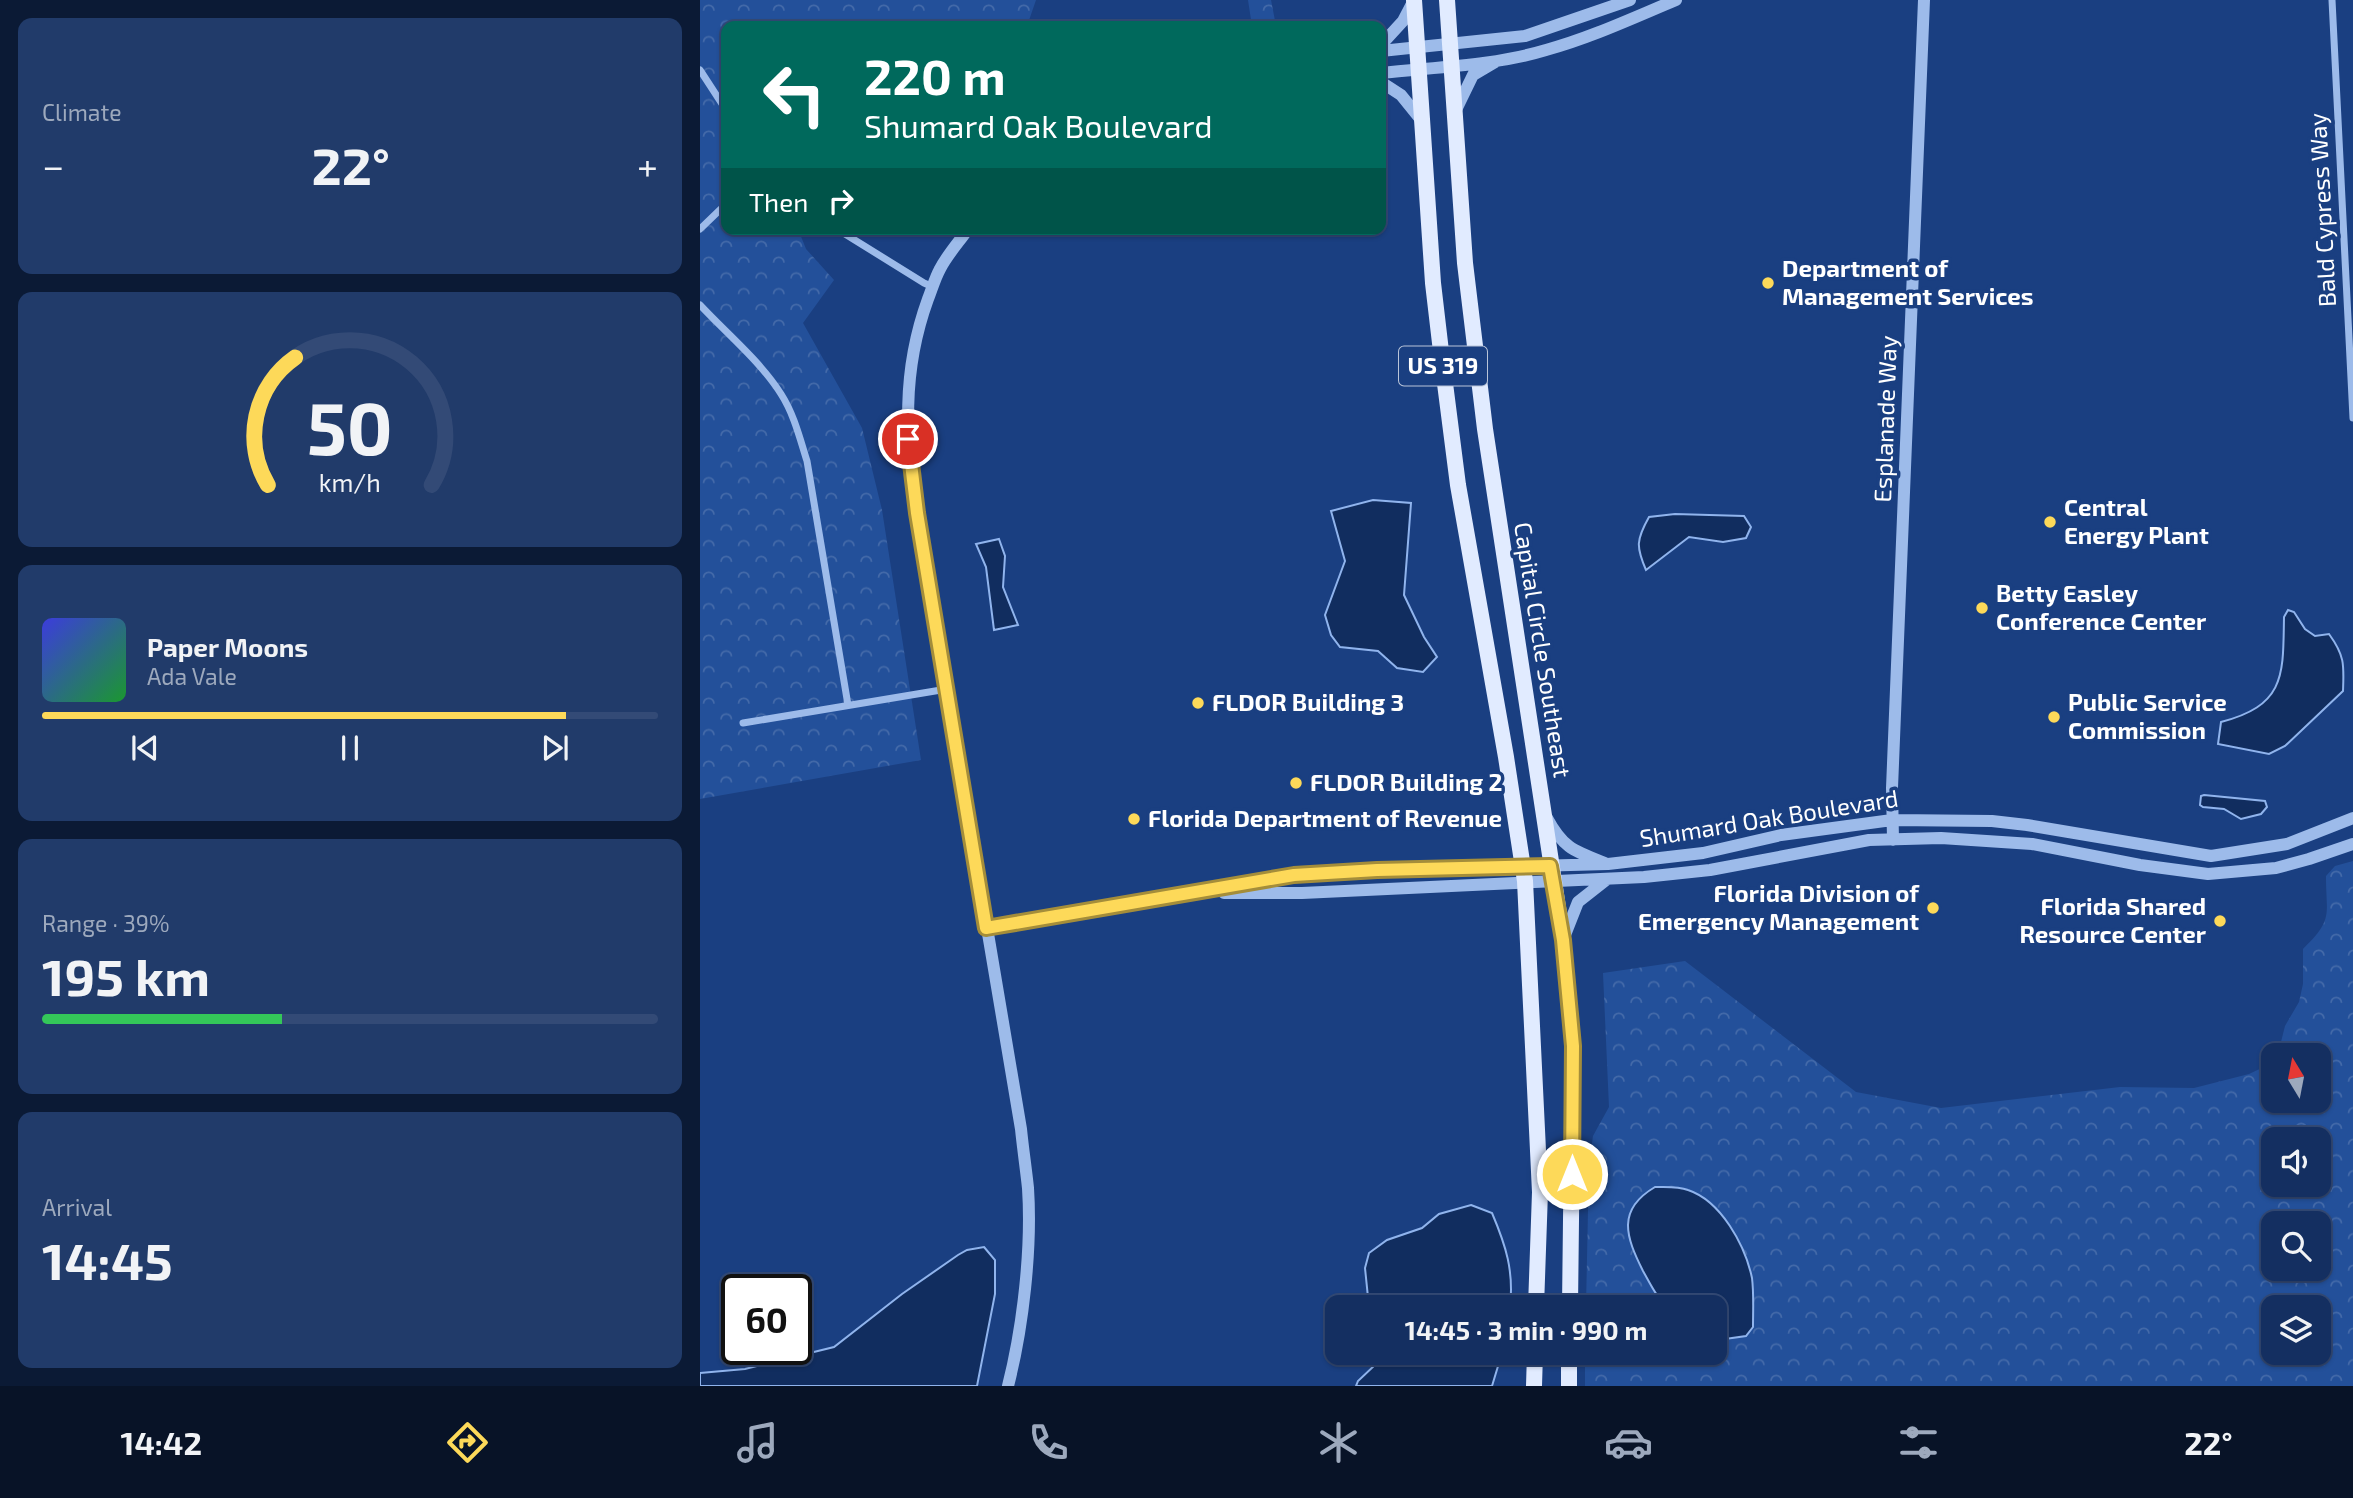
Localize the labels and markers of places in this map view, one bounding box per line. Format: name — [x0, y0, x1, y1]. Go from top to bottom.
place label: Department of Management Services — [1782, 253, 2034, 310]
marker: Department of Management Services — [1760, 275, 1776, 291]
pin — [878, 409, 938, 469]
place label: Central Energy Plant — [2064, 492, 2209, 549]
marker: Central Energy Plant — [2042, 514, 2058, 530]
place label: Betty Easley Conference Center — [1996, 578, 2207, 635]
marker: Betty Easley Conference Center — [1974, 600, 1990, 616]
place label: FLDOR Building 3 — [1212, 687, 1404, 716]
place label: Public Service Commission — [2068, 687, 2227, 744]
marker: FLDOR Building 3 — [1190, 695, 1206, 711]
marker: Public Service Commission — [2046, 709, 2062, 725]
place label: FLDOR Building 2 — [1310, 767, 1502, 796]
marker: FLDOR Building 2 — [1288, 775, 1304, 791]
place label: Florida Department of Revenue — [1148, 803, 1502, 832]
marker: Florida Department of Revenue — [1126, 811, 1142, 827]
place label: Florida Division of Emergency Management — [1638, 878, 1920, 935]
place label: Florida Shared Resource Center — [2019, 891, 2207, 948]
marker: Florida Division of Emergency Management — [1925, 900, 1941, 916]
marker: Florida Shared Resource Center — [2212, 913, 2228, 929]

